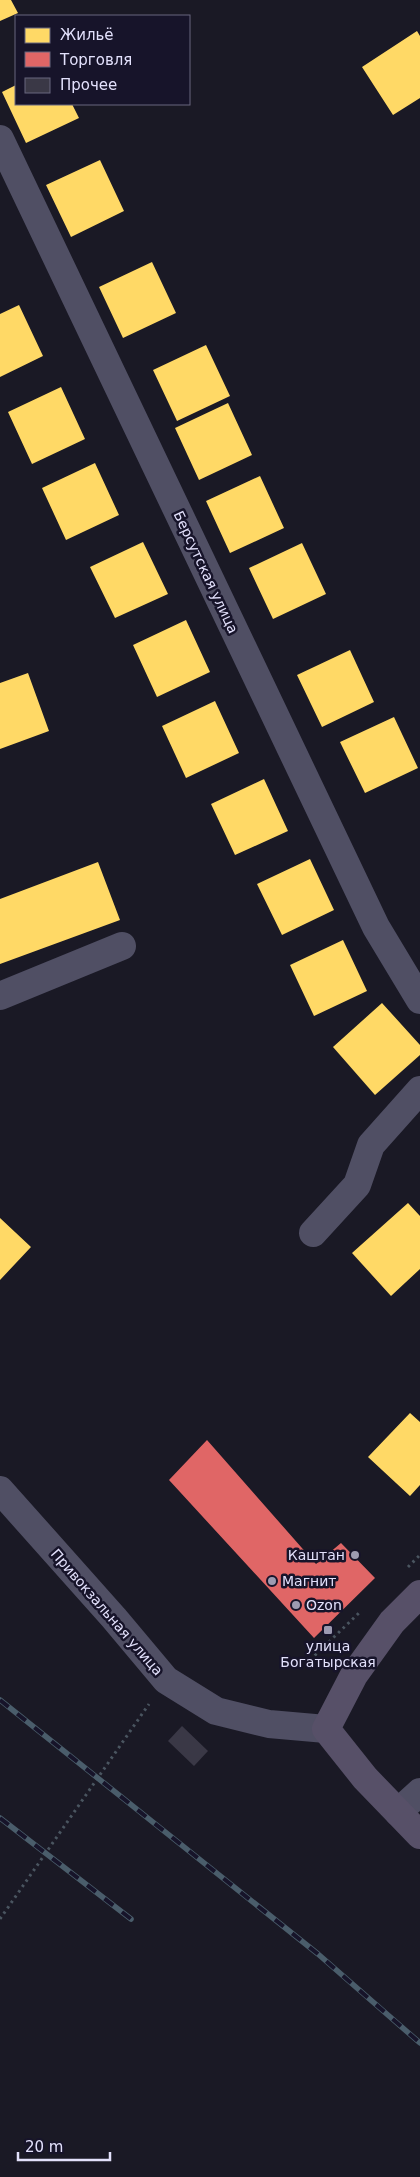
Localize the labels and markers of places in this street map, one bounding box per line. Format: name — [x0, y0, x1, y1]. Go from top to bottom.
place label: Каштан — [288, 1547, 345, 1563]
marker: Каштан — [349, 1549, 361, 1561]
place label: Магнит — [282, 1573, 336, 1589]
marker: Магнит — [266, 1575, 278, 1587]
place label: Ozon — [306, 1597, 342, 1613]
marker: Ozon — [290, 1599, 302, 1611]
marker: улица Богатырская — [322, 1624, 334, 1636]
place label: улица Богатырская — [280, 1638, 376, 1670]

